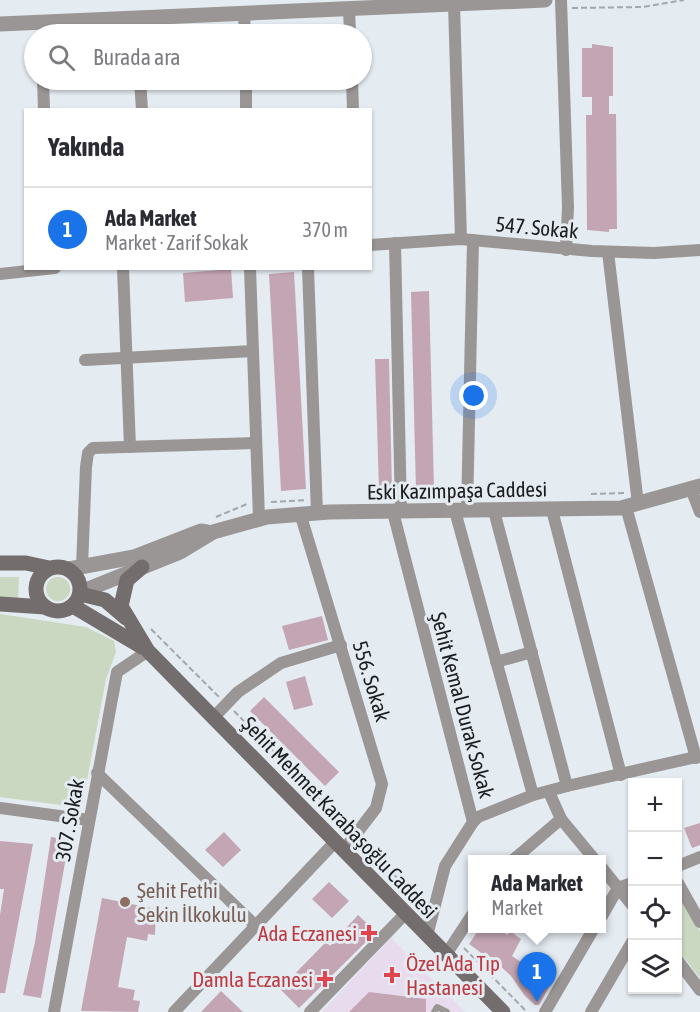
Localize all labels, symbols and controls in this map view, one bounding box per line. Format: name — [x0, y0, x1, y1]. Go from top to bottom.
search box — [24, 24, 372, 90]
icon: search — [45, 41, 78, 74]
text: Burada ara — [93, 44, 181, 70]
text: Yakında — [48, 132, 124, 162]
text: Ada Market — [105, 205, 196, 231]
street label: 547. Sokak — [495, 211, 579, 243]
text: 1 — [63, 218, 72, 241]
text: 370 m — [303, 218, 348, 241]
text: Market · Zarif Sokak — [105, 231, 248, 254]
your location — [459, 381, 488, 410]
street label: Eski Kazımpaşa Caddesi — [367, 476, 547, 504]
street label: Şehit Kemal Durak Sokak — [427, 609, 499, 801]
street label: 556. Sokak — [348, 638, 396, 724]
street label: Şehit Mehmet Karabaşoğlu Caddesi — [237, 711, 443, 923]
street label: 307. Sokak — [50, 777, 88, 863]
map controls — [628, 778, 682, 994]
button: + — [628, 778, 682, 832]
button: − — [628, 832, 682, 886]
popup — [468, 855, 606, 933]
text: Ada Market — [491, 870, 583, 896]
place label: Şehit Fethi Sekin İlkokulu — [137, 878, 247, 926]
button: locate — [628, 886, 682, 940]
marker: Şehit Fethi Sekin İlkokulu — [118, 895, 132, 909]
text: Market — [491, 896, 543, 919]
place label: Ada Eczanesi — [258, 921, 357, 945]
marker: Ada Eczanesi — [362, 926, 376, 940]
button: layers — [628, 940, 682, 994]
place label: Özel Ada Tıp Hastanesi — [406, 951, 500, 999]
pin: 1 — [518, 952, 556, 1002]
marker: Özel Ada Tıp Hastanesi — [383, 966, 401, 984]
place label: Damla Eczanesi — [192, 967, 313, 991]
marker: Damla Eczanesi — [318, 972, 332, 986]

